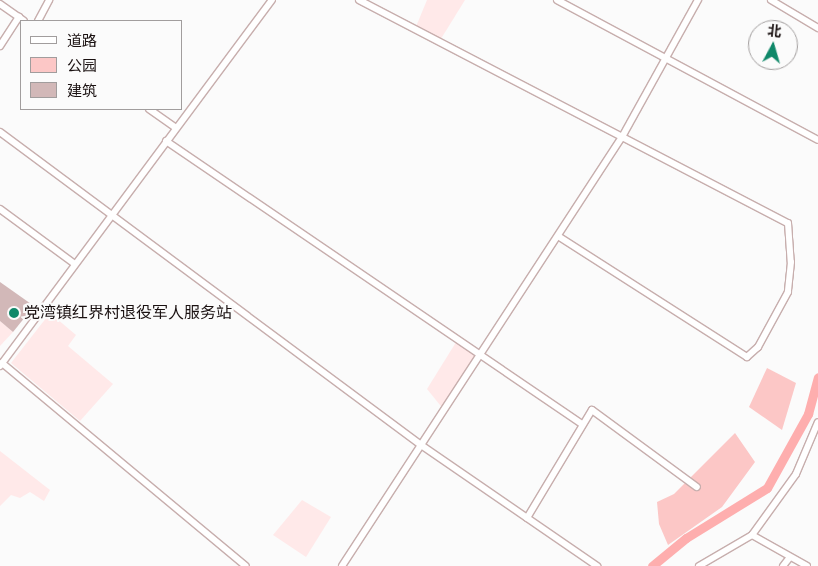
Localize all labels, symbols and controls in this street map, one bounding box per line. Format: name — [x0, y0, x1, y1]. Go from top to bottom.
legend — [20, 20, 182, 110]
north arrow — [748, 20, 798, 70]
text: 北 — [767, 22, 782, 40]
text: 道路 — [67, 32, 97, 50]
text: 公园 — [67, 57, 97, 75]
text: 建筑 — [67, 82, 97, 100]
place label: 党湾镇红界村退役军人服务站 — [24, 303, 232, 323]
marker: 党湾镇红界村退役军人服务站 — [8, 307, 20, 319]

